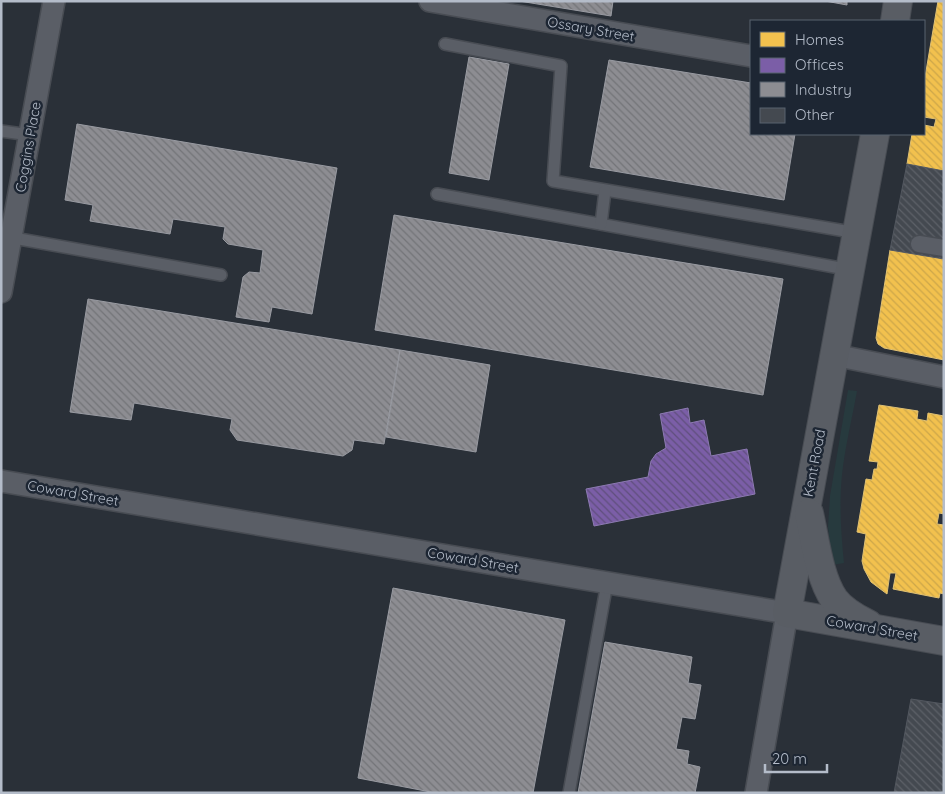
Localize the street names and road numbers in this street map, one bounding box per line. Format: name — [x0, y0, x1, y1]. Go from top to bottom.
street label: Ossary Street — [546, 13, 636, 46]
street label: Coggins Place — [11, 100, 45, 194]
street label: Kent Road — [799, 428, 829, 498]
street label: Coward Street — [26, 476, 120, 510]
street label: Coward Street — [426, 543, 520, 577]
street label: Coward Street — [825, 611, 919, 645]

